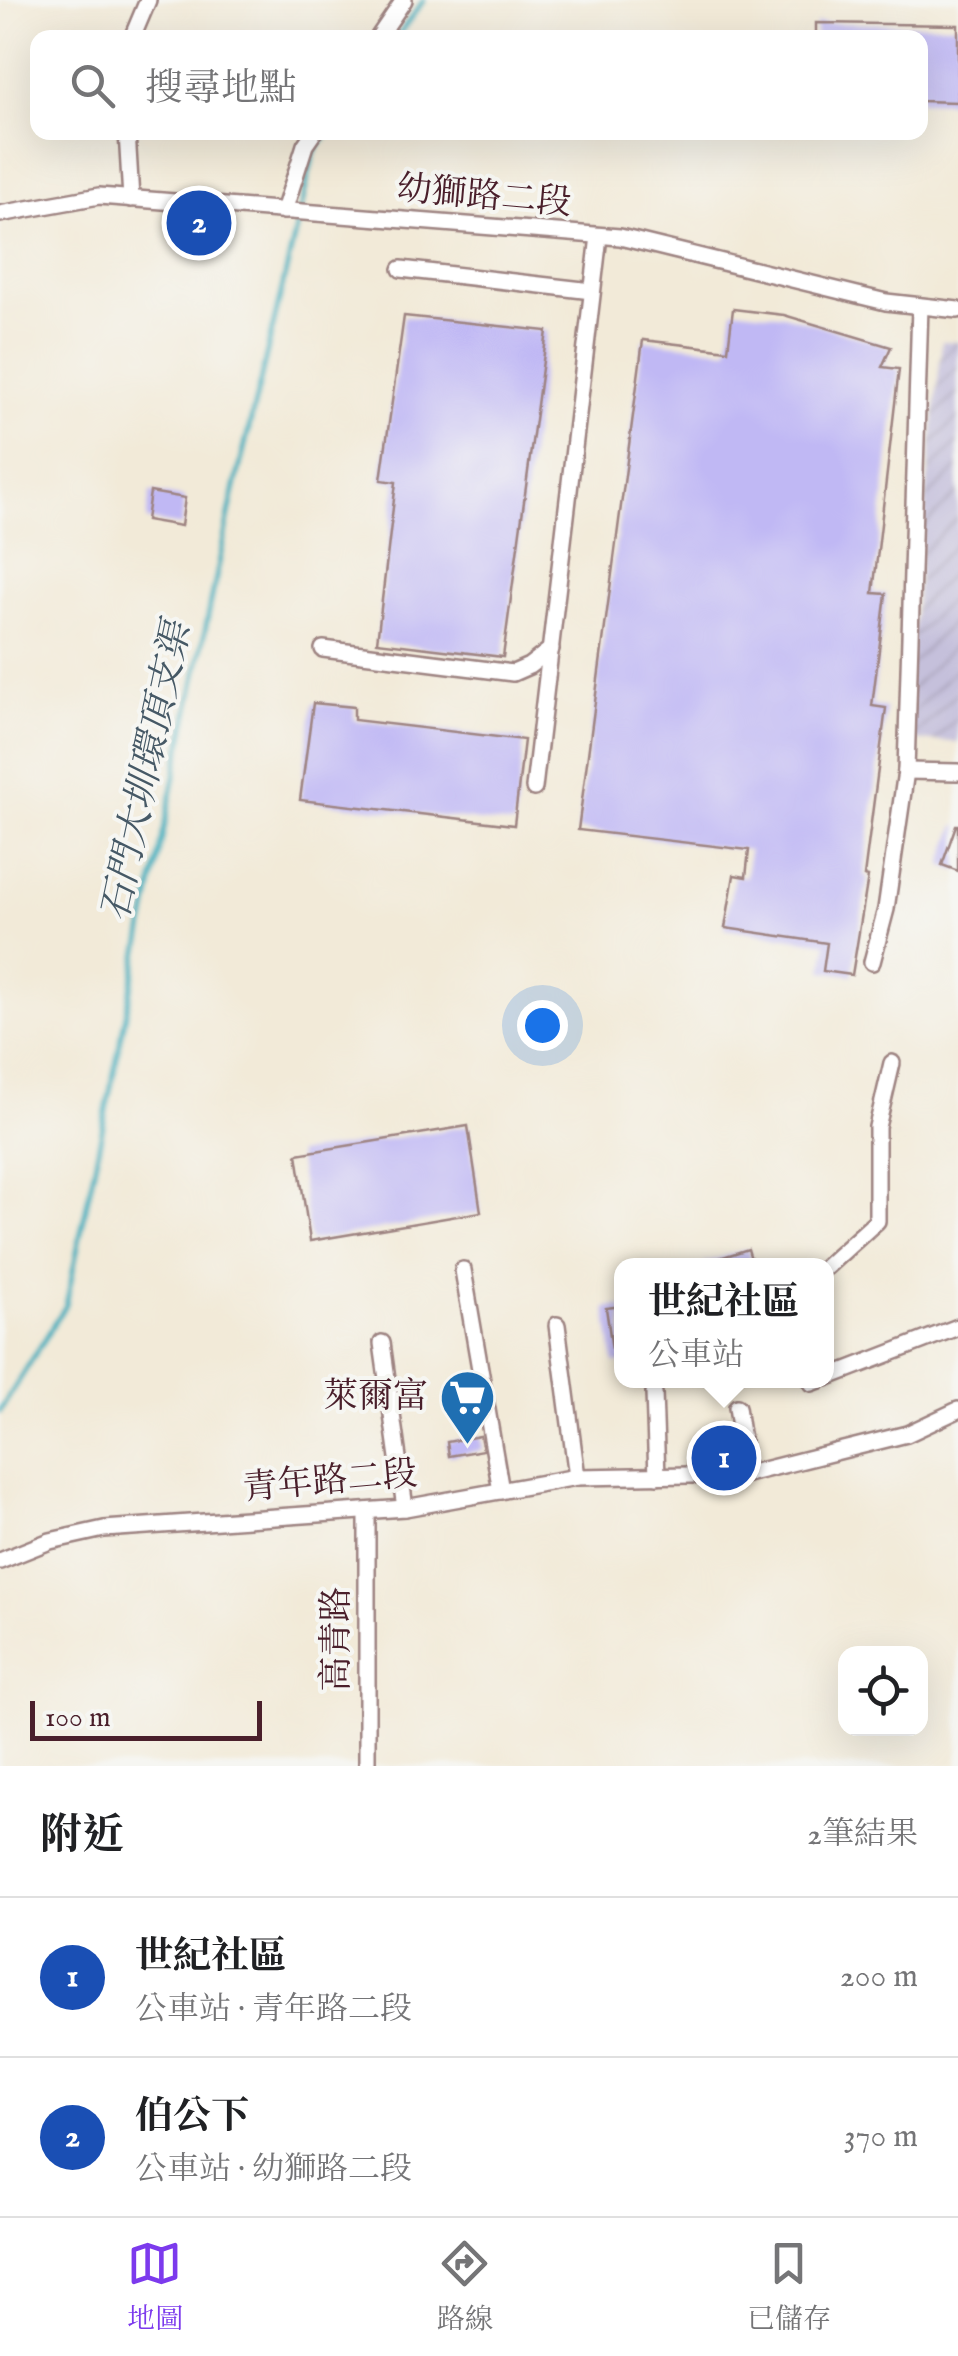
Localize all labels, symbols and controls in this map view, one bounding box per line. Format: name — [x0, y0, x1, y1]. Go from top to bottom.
search box — [30, 30, 928, 140]
icon: search — [65, 58, 120, 113]
text: 搜尋地點 — [145, 66, 297, 114]
street label: 幼獅路二段 — [395, 167, 573, 227]
pin: 2 — [166, 186, 232, 260]
water label: 石門大圳環頂支渠 — [93, 613, 204, 926]
your location — [517, 1000, 568, 1051]
popup — [614, 1258, 834, 1388]
text: 世紀社區 — [648, 1280, 800, 1328]
text: 公車站 — [648, 1336, 744, 1377]
supermarket icon: 萊爾富 — [437, 1367, 497, 1446]
place label: 萊爾富 — [323, 1375, 428, 1420]
pin: 1 — [692, 1420, 756, 1496]
street label: 青年路二段 — [241, 1452, 419, 1512]
street label: 高青路 — [315, 1586, 360, 1692]
map controls — [838, 1646, 928, 1736]
button: locate — [838, 1646, 928, 1736]
scale bar — [30, 1696, 262, 1740]
text: 100 m — [45, 1701, 111, 1736]
text: 附近 — [40, 1810, 124, 1863]
text: 2筆結果 — [807, 1815, 918, 1856]
text: 世紀社區 — [135, 1934, 287, 1982]
text: 1 — [67, 1957, 78, 1998]
text: 200 m — [840, 1957, 918, 1998]
text: 公車站 · 青年路二段 — [135, 1990, 412, 2031]
text: 伯公下 — [135, 2094, 249, 2142]
text: 2 — [65, 2117, 80, 2158]
text: 370 m — [844, 2117, 918, 2158]
text: 公車站 · 幼獅路二段 — [135, 2150, 412, 2191]
tab: 地圖 — [127, 2236, 183, 2338]
tab: 路線 — [437, 2236, 493, 2338]
tab: 已儲存 — [747, 2236, 831, 2338]

